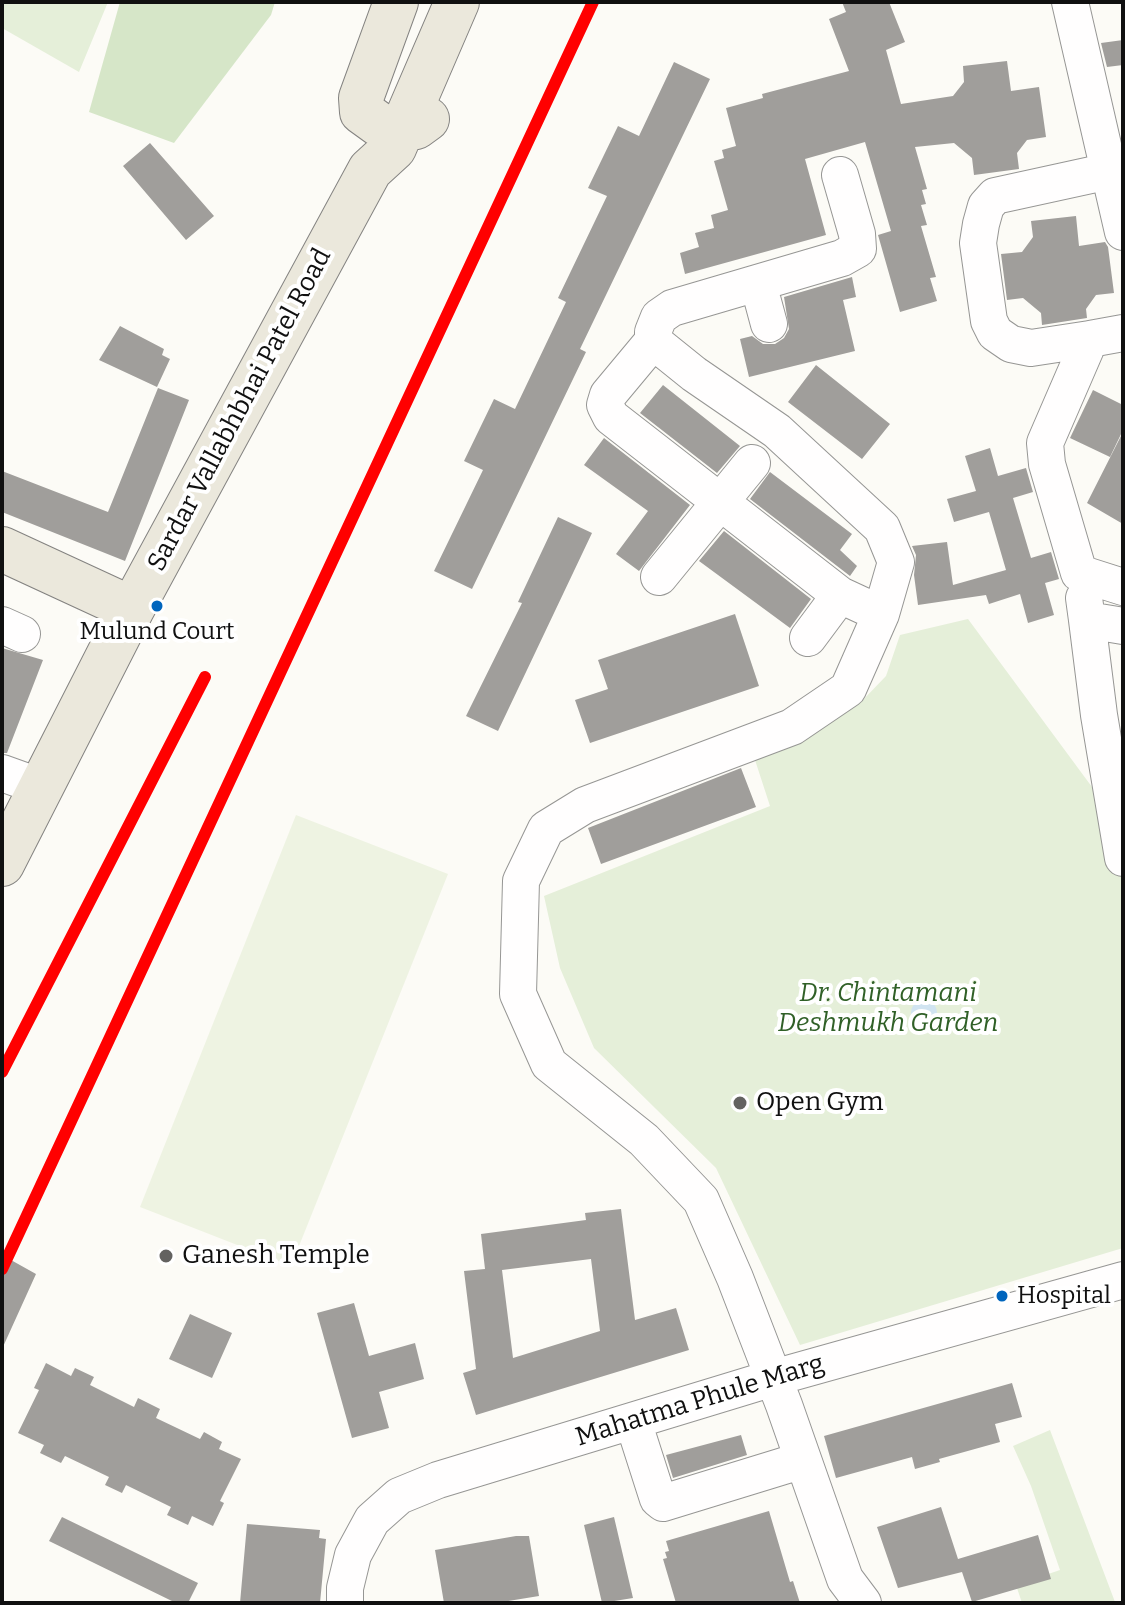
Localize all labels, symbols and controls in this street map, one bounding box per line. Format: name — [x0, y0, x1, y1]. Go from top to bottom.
street label: Sardar Vallabhbhai Patel Road — [142, 243, 338, 577]
marker: Mulund Court — [149, 598, 165, 614]
place label: Mulund Court — [79, 618, 235, 646]
park label: Dr. Chintamani Deshmukh Garden — [778, 978, 998, 1040]
place label: Open Gym — [756, 1087, 883, 1119]
marker: Open Gym — [731, 1094, 749, 1112]
place label: Ganesh Temple — [182, 1240, 370, 1272]
marker: Ganesh Temple — [157, 1247, 175, 1265]
place label: Hospital — [1017, 1282, 1111, 1310]
marker: Hospital — [994, 1288, 1010, 1304]
street label: Mahatma Phule Marg — [572, 1348, 828, 1454]

